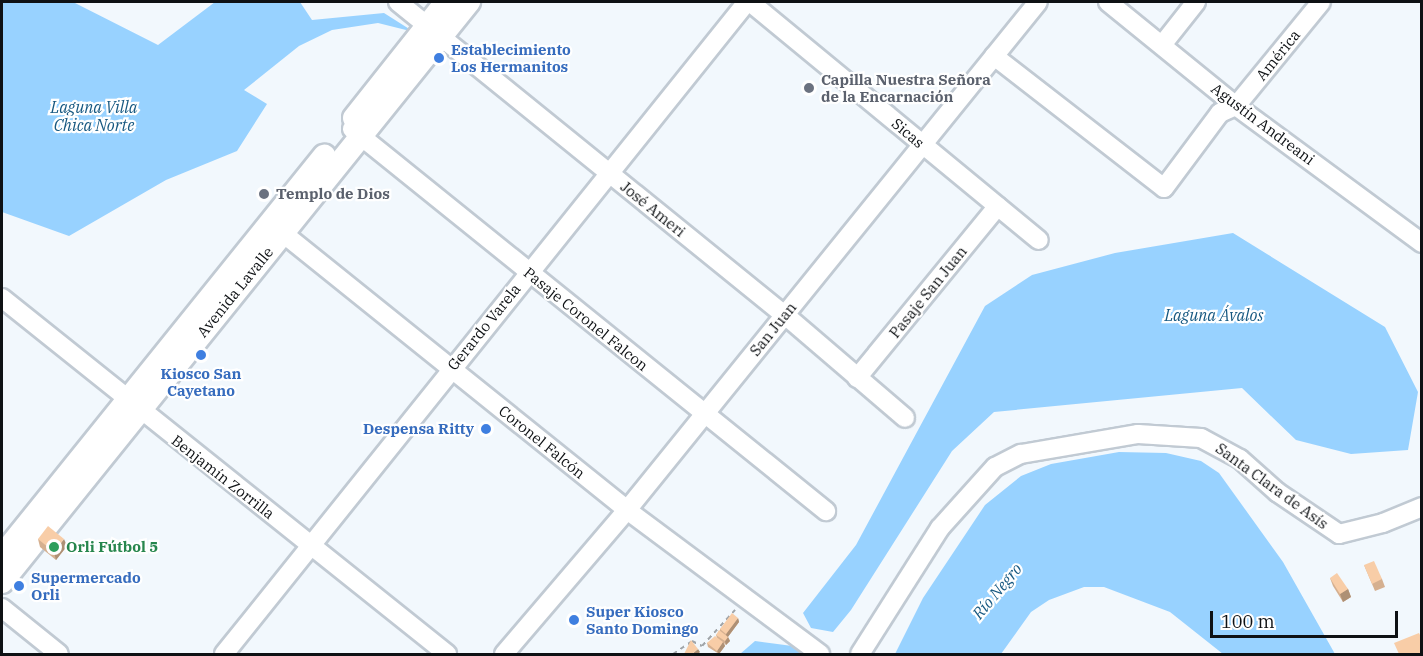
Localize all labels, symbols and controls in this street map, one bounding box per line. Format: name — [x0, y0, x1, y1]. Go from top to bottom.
street label: América — [1252, 26, 1304, 84]
place label: Establecimiento Los Hermanitos — [451, 40, 571, 75]
marker: Establecimiento Los Hermanitos — [432, 51, 446, 65]
place label: Capilla Nuestra Señora de la Encarnación — [821, 70, 991, 105]
street label: Agustín Andreani — [1208, 79, 1318, 169]
marker: Capilla Nuestra Señora de la Encarnación — [802, 81, 816, 95]
water label: Laguna Villa Chica Norte — [51, 97, 137, 135]
street label: Sicas — [888, 114, 928, 152]
street label: José Ameri — [617, 177, 689, 241]
place label: Templo de Dios — [276, 185, 390, 203]
marker: Templo de Dios — [257, 187, 271, 201]
street label: Pasaje San Juan — [886, 242, 970, 342]
street label: Avenida Lavalle — [193, 243, 277, 341]
street label: Pasaje Coronel Falcon — [520, 263, 652, 375]
street label: Gerardo Varela — [444, 280, 524, 374]
street label: San Juan — [746, 299, 800, 359]
water label: Laguna Ávalos — [1165, 305, 1263, 325]
marker: Kiosco San Cayetano — [194, 348, 208, 362]
place label: Kiosco San Cayetano — [161, 364, 241, 399]
street label: Coronel Falcón — [495, 402, 589, 482]
place label: Despensa Ritty — [363, 420, 474, 438]
marker: Despensa Ritty — [479, 422, 493, 436]
street label: Benjamín Zorrilla — [168, 431, 278, 523]
street label: Santa Clara de Asís — [1212, 439, 1332, 533]
place label: Orli Fútbol 5 — [66, 538, 158, 556]
marker: Orli Fútbol 5 — [47, 540, 61, 554]
water label: Río Negro — [968, 559, 1026, 623]
place label: Supermercado Orli — [31, 568, 141, 603]
marker: Supermercado Orli — [12, 579, 26, 593]
scale bar — [1213, 599, 1400, 637]
place label: Super Kiosco Santo Domingo — [586, 602, 698, 637]
text: 100 m — [1221, 610, 1275, 633]
marker: Super Kiosco Santo Domingo — [567, 613, 581, 627]

